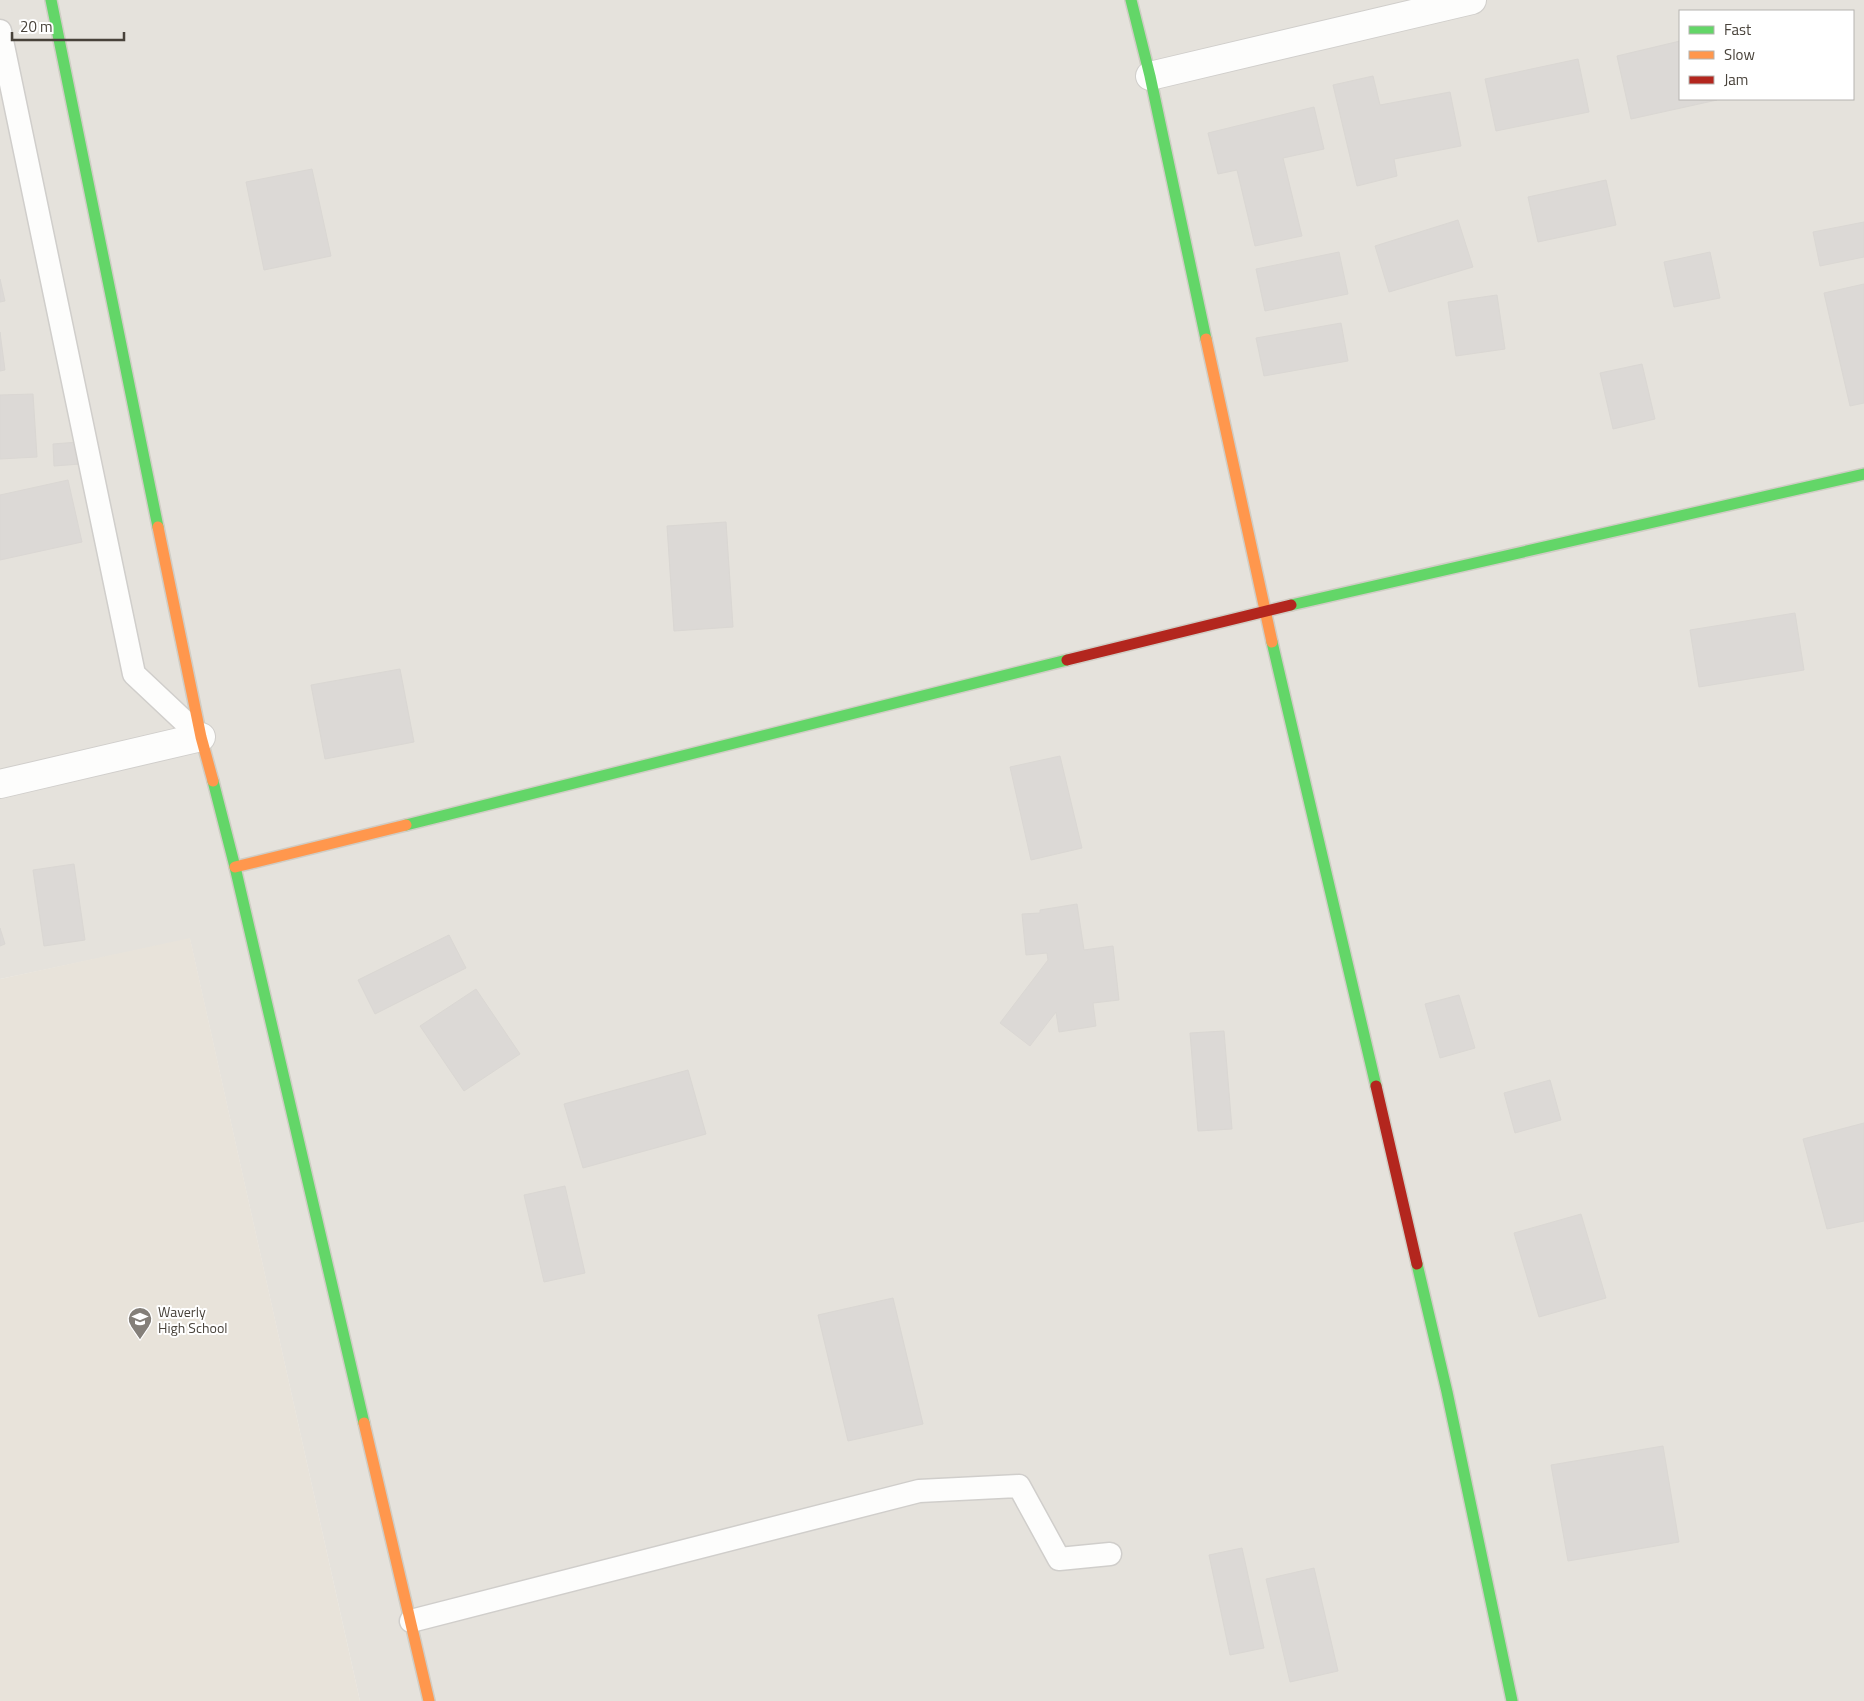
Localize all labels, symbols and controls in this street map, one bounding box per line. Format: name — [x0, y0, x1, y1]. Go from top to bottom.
scale bar — [12, 10, 125, 42]
legend — [1679, 10, 1854, 100]
text: 20 m — [20, 15, 53, 38]
text: Fast — [1724, 18, 1752, 41]
text: Slow — [1724, 43, 1755, 66]
text: Jam — [1724, 68, 1748, 91]
place label: Waverly High School — [158, 1301, 228, 1338]
school or university icon: Waverly High School — [127, 1306, 153, 1340]

